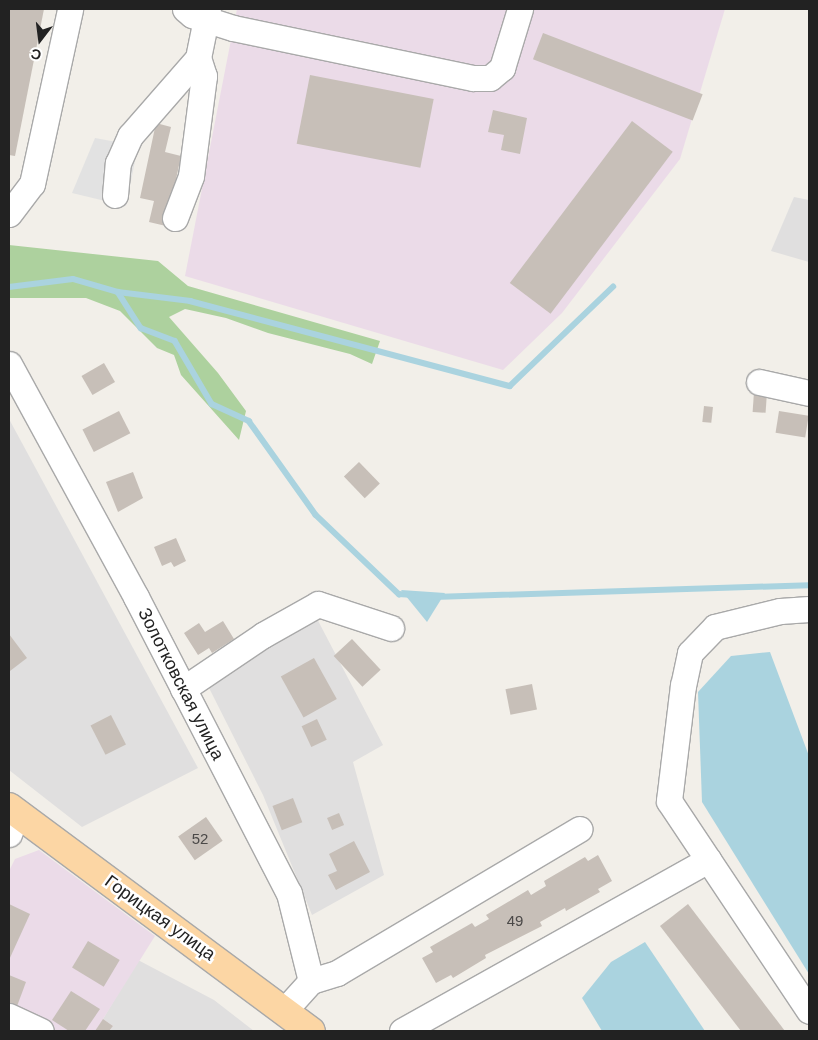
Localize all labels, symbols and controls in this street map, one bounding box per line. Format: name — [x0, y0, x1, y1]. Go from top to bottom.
north arrow — [15, 15, 65, 65]
text: С — [29, 45, 43, 64]
street label: Золотковская улица — [133, 604, 229, 764]
house number: 52 — [192, 830, 208, 848]
street label: Горицкая улица — [100, 871, 220, 965]
house number: 49 — [507, 912, 523, 930]

